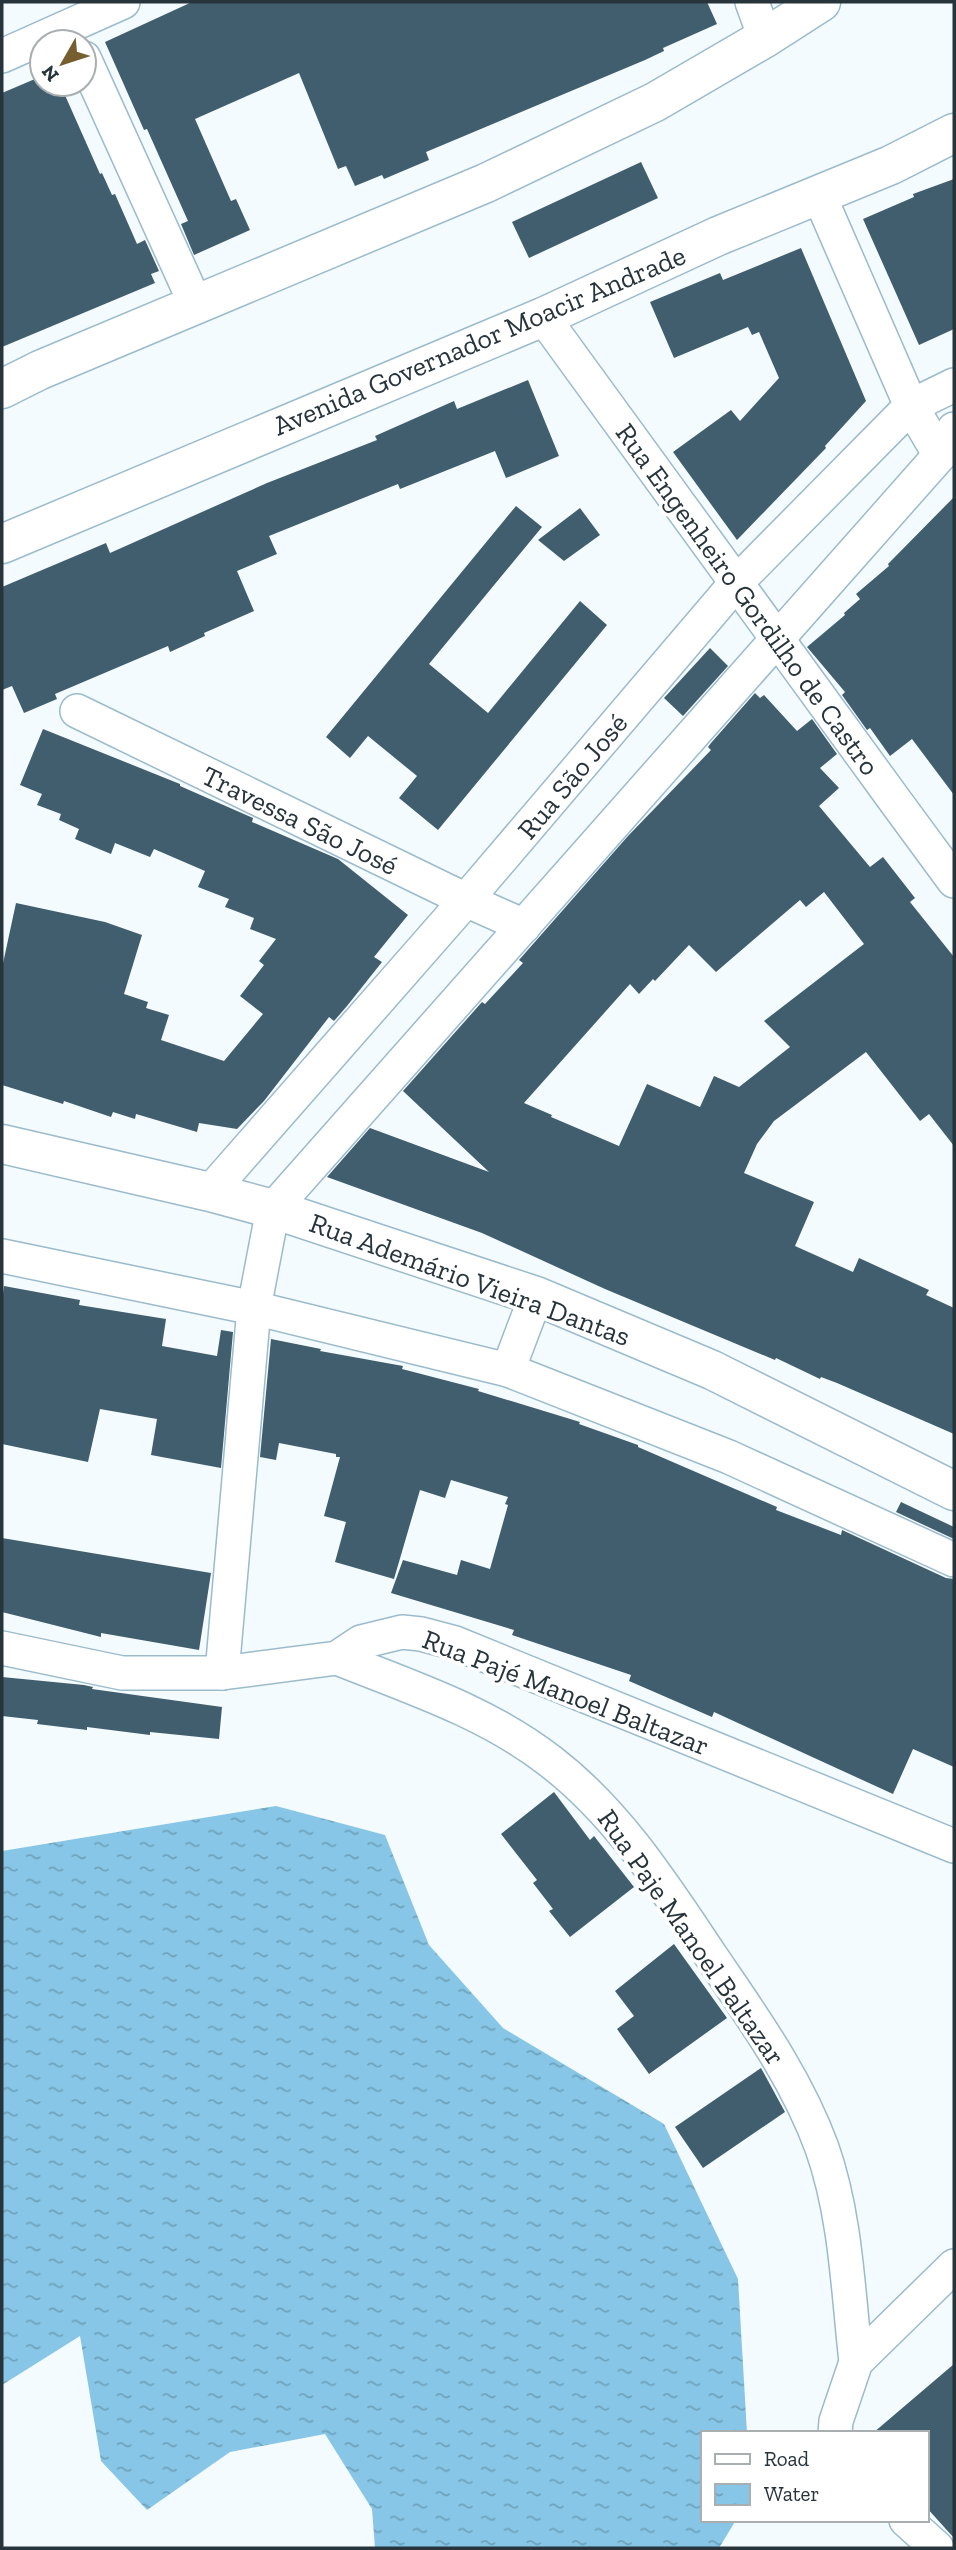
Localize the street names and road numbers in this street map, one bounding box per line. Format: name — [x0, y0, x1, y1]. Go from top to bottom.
street label: Avenida Governador Moacir Andrade — [268, 238, 690, 443]
street label: Rua Engenheiro Gordilho de Castro — [609, 417, 886, 782]
street label: Rua São José — [510, 707, 634, 846]
street label: Travessa São José — [197, 759, 403, 882]
street label: Rua Ademário Vieira Dantas — [305, 1206, 635, 1353]
street label: Rua Pajé Manoel Baltazar — [418, 1623, 714, 1762]
street label: Rua Paje Manoel Baltazar — [591, 1803, 792, 2071]

